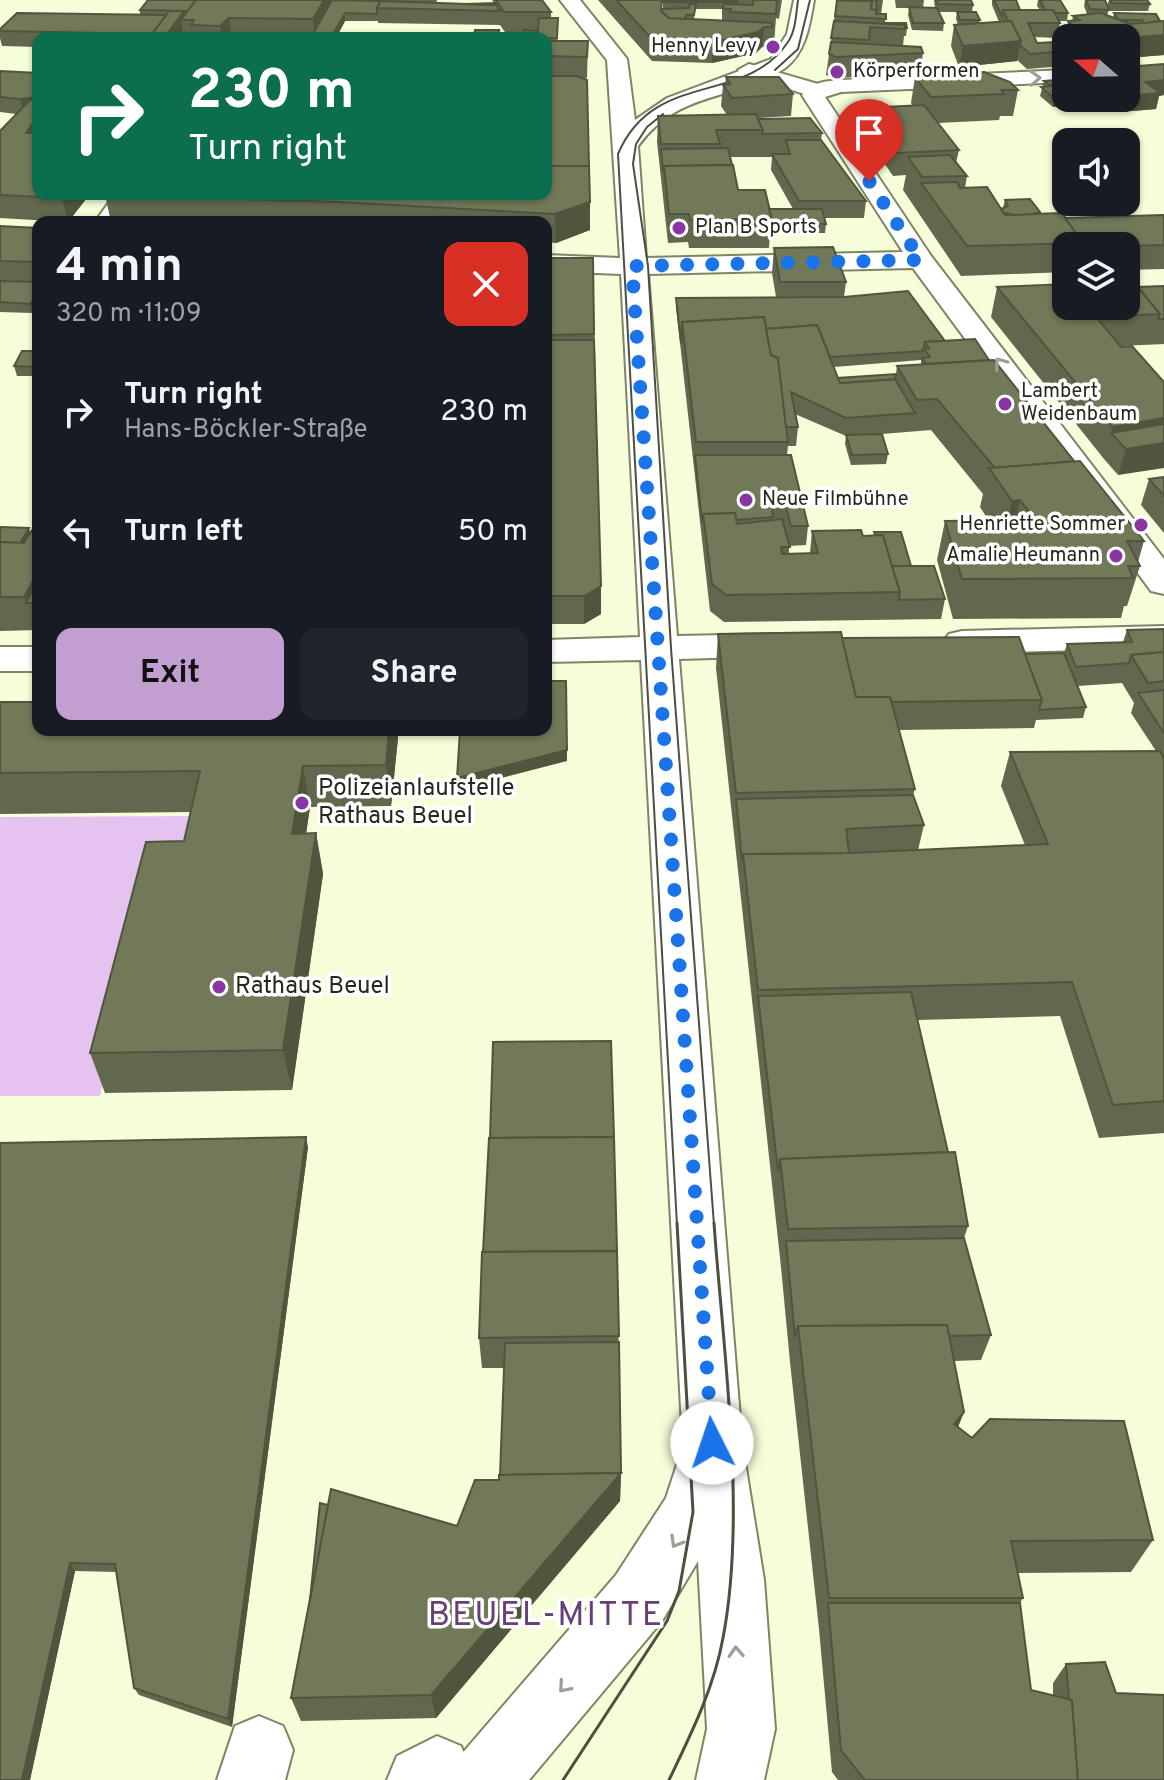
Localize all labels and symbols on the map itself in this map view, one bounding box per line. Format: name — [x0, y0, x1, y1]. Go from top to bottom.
north arrow — [1052, 24, 1140, 112]
place label: Henny Levy — [651, 34, 757, 60]
marker: Henny Levy — [764, 38, 782, 56]
place label: Körperformen — [853, 59, 980, 85]
marker: Körperformen — [828, 63, 846, 81]
one-way arrow — [1029, 70, 1042, 87]
pin — [835, 99, 903, 181]
place label: Plan B Sports — [695, 215, 817, 241]
marker: Plan B Sports — [670, 219, 688, 237]
one-way arrow — [996, 357, 1010, 372]
place label: Lambert Weidenbaum — [1021, 379, 1137, 428]
marker: Lambert Weidenbaum — [996, 395, 1014, 413]
place label: Neue Filmbühne — [762, 487, 908, 513]
marker: Neue Filmbühne — [737, 491, 755, 509]
place label: Henriette Sommer — [959, 512, 1125, 538]
marker: Henriette Sommer — [1132, 516, 1150, 534]
place label: Amalie Heumann — [946, 543, 1100, 569]
marker: Amalie Heumann — [1107, 547, 1125, 565]
place label: Polizeianlaufstelle Rathaus Beuel — [318, 774, 514, 832]
marker: Polizeianlaufstelle Rathaus Beuel — [293, 794, 311, 812]
place label: Rathaus Beuel — [235, 972, 390, 1002]
marker: Rathaus Beuel — [210, 978, 228, 996]
position arrow — [670, 1401, 754, 1485]
one-way arrow — [670, 1533, 686, 1547]
district label: BEUEL-MITTE — [428, 1595, 664, 1638]
one-way arrow — [728, 1645, 745, 1658]
one-way arrow — [559, 1678, 574, 1693]

